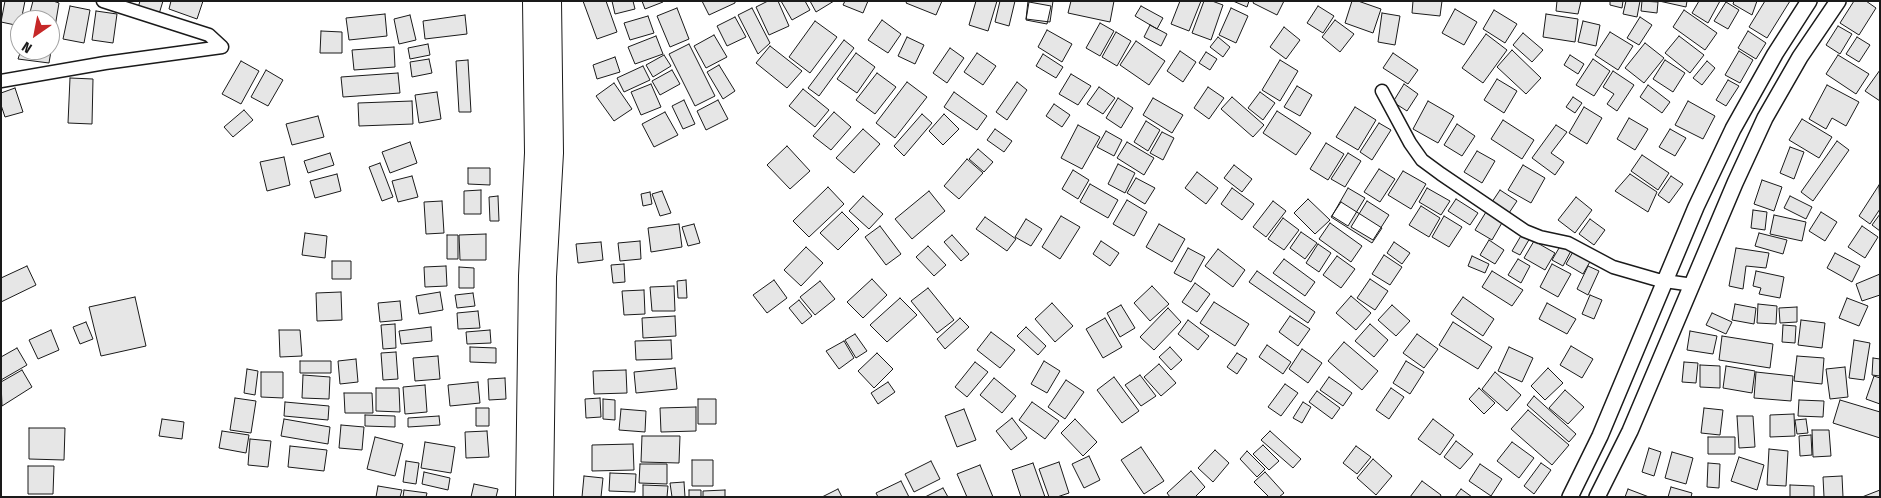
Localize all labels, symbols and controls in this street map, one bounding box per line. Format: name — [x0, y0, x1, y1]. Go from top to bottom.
north arrow — [10, 10, 60, 60]
text: N — [19, 38, 35, 57]

